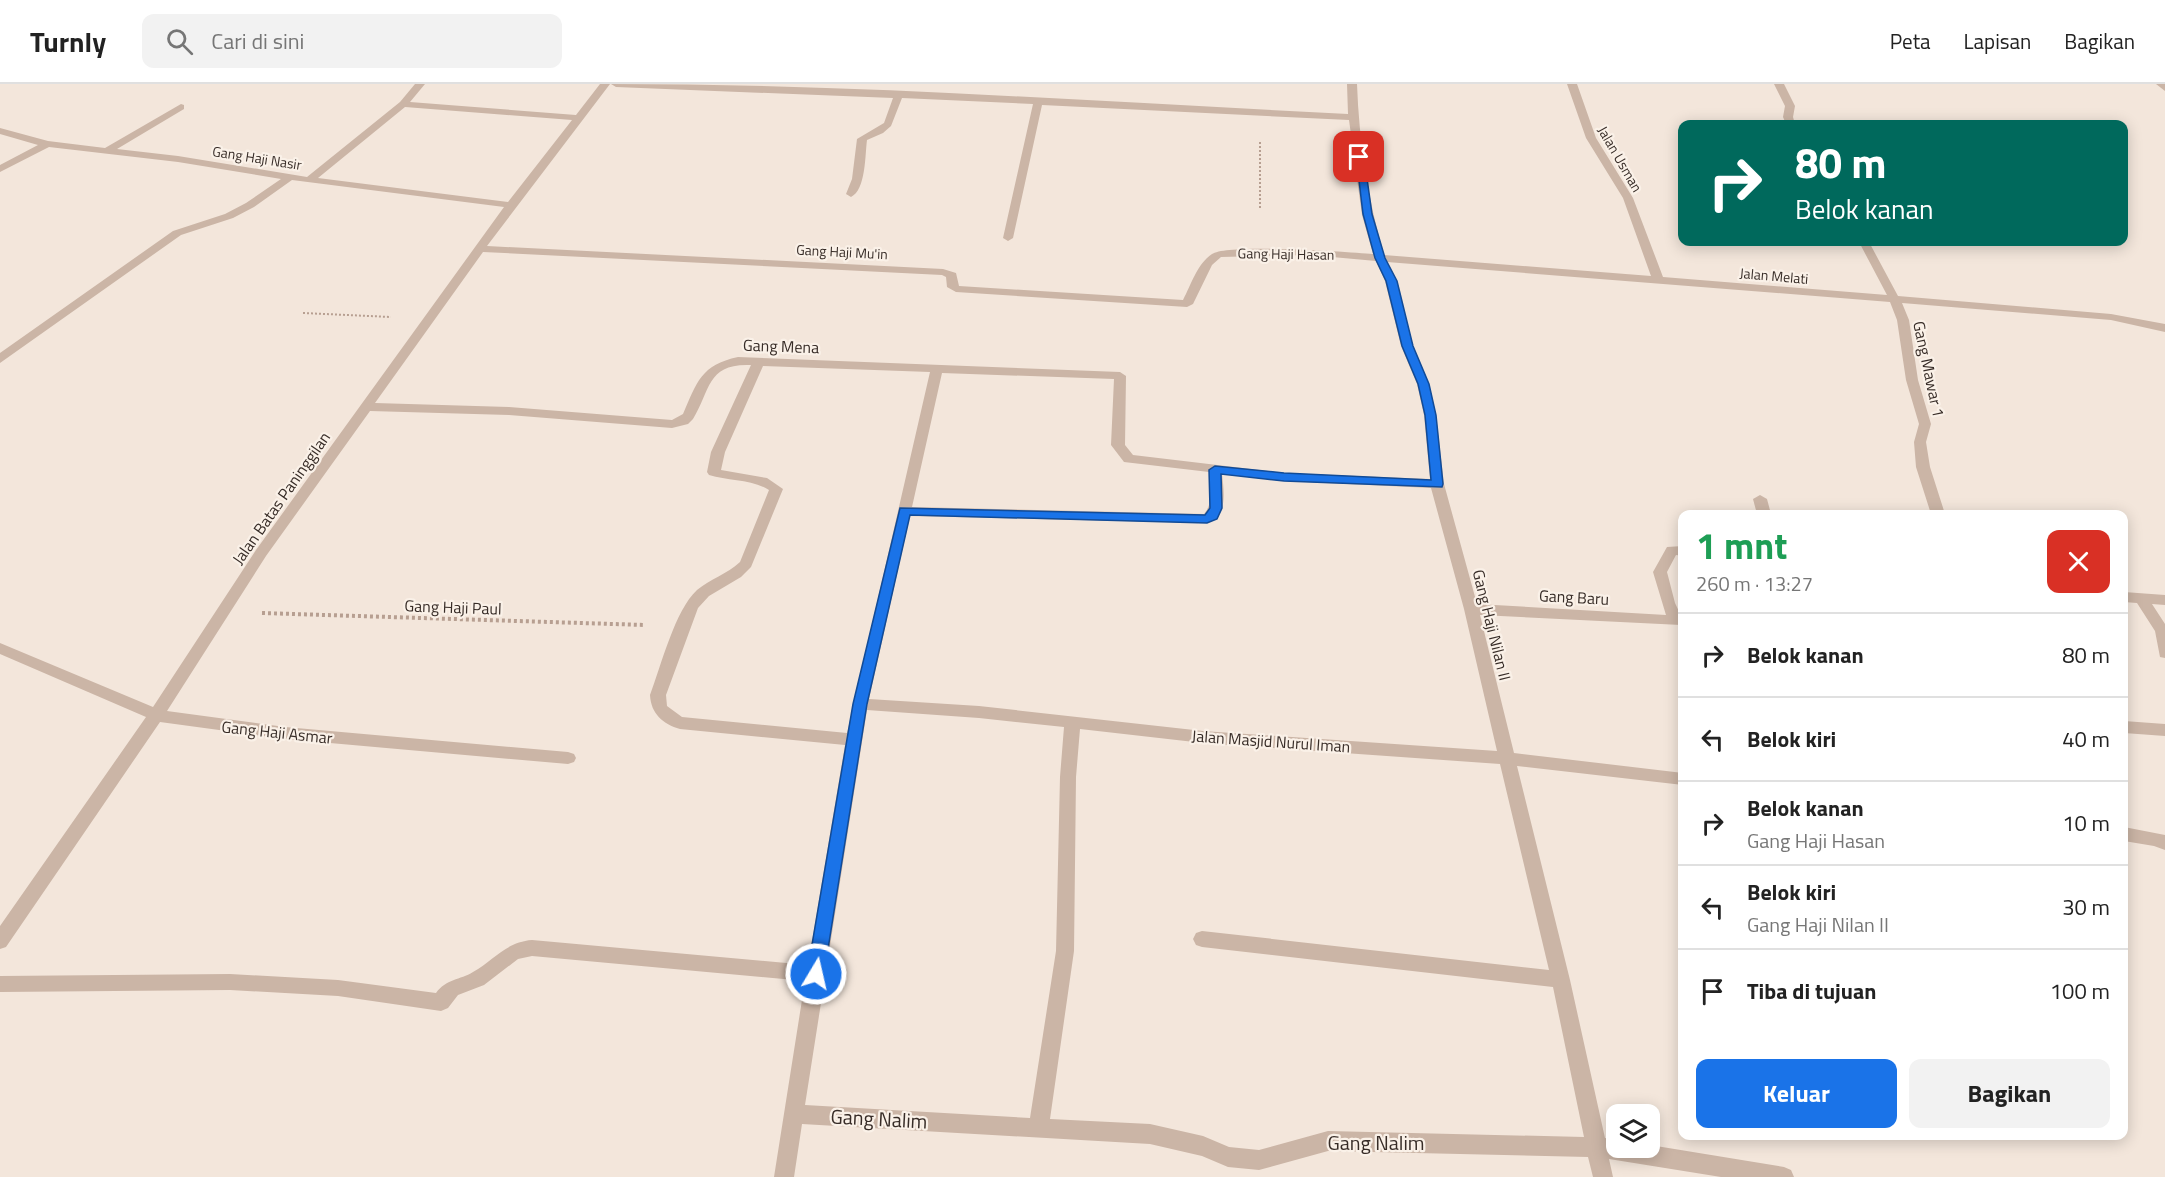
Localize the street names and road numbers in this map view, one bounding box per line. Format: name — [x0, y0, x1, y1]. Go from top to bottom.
street label: Jalan Usman — [1593, 122, 1648, 196]
street label: Gang Haji Nasir — [211, 140, 303, 175]
street label: Gang Haji Mu'in — [796, 239, 888, 264]
street label: Gang Haji Hasan — [1238, 242, 1334, 265]
street label: Jalan Melati — [1739, 262, 1809, 289]
street label: Gang Mawar 1 — [1907, 319, 1951, 419]
street label: Gang Mena — [742, 333, 820, 359]
street label: Jalan Batas Paninggilan — [226, 427, 336, 569]
street label: Gang Haji Nilan II — [1467, 567, 1517, 683]
street label: Gang Baru — [1538, 583, 1610, 611]
street label: Gang Haji Paul — [404, 593, 502, 621]
street label: Gang Haji Asmar — [220, 714, 334, 750]
street label: Jalan Masjid Nurul Iman — [1191, 723, 1351, 759]
street label: Gang Nalim — [830, 1100, 928, 1137]
street label: Gang Nalim — [1327, 1127, 1425, 1158]

